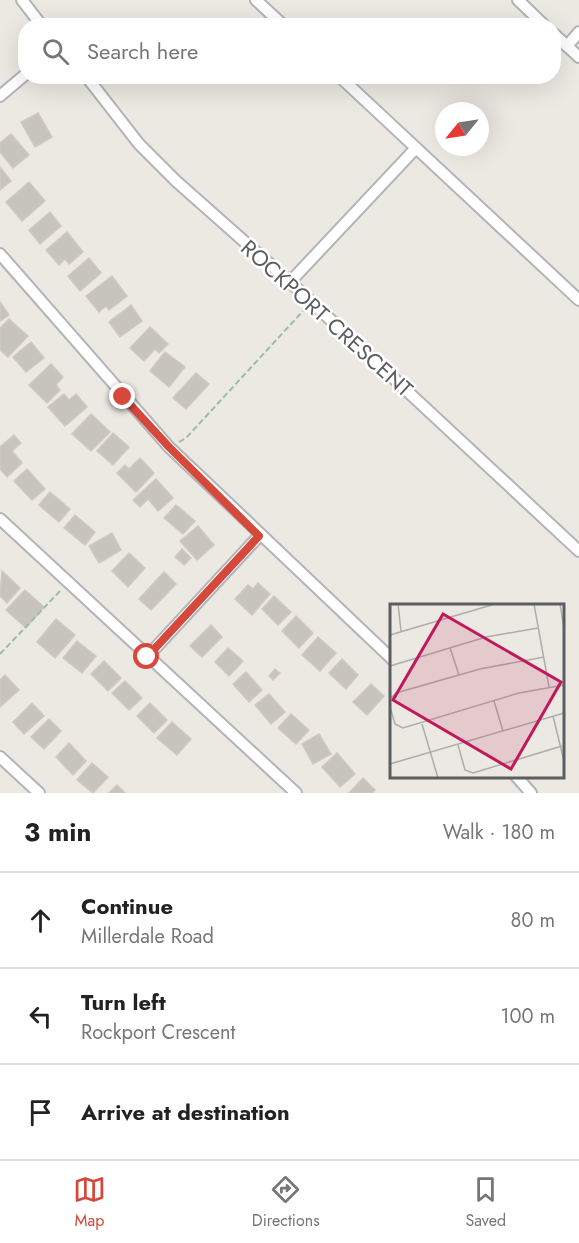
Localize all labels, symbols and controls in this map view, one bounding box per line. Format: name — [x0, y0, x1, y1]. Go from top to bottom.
search box — [18, 18, 561, 84]
icon: search — [39, 35, 72, 68]
text: Search here — [87, 35, 198, 67]
north arrow — [435, 102, 489, 156]
street label: ROCKPORT CRESCENT — [234, 232, 421, 405]
route end — [109, 383, 135, 409]
inset map — [390, 604, 564, 778]
route start — [133, 643, 159, 669]
text: 3 min — [24, 813, 91, 851]
text: Walk · 180 m — [443, 818, 555, 847]
text: Continue — [81, 890, 173, 922]
icon: ahead — [24, 904, 57, 937]
text: 80 m — [510, 906, 555, 935]
text: Millerdale Road — [81, 922, 214, 951]
text: Turn left — [81, 986, 166, 1018]
icon: left — [24, 1000, 57, 1033]
text: 100 m — [500, 1002, 555, 1031]
text: Rockport Crescent — [81, 1018, 235, 1047]
icon: arrive — [24, 1096, 57, 1129]
text: Arrive at destination — [81, 1096, 290, 1128]
tab: Map — [73, 1173, 106, 1232]
tab: Directions — [252, 1173, 320, 1232]
tab: Saved — [465, 1173, 506, 1232]

